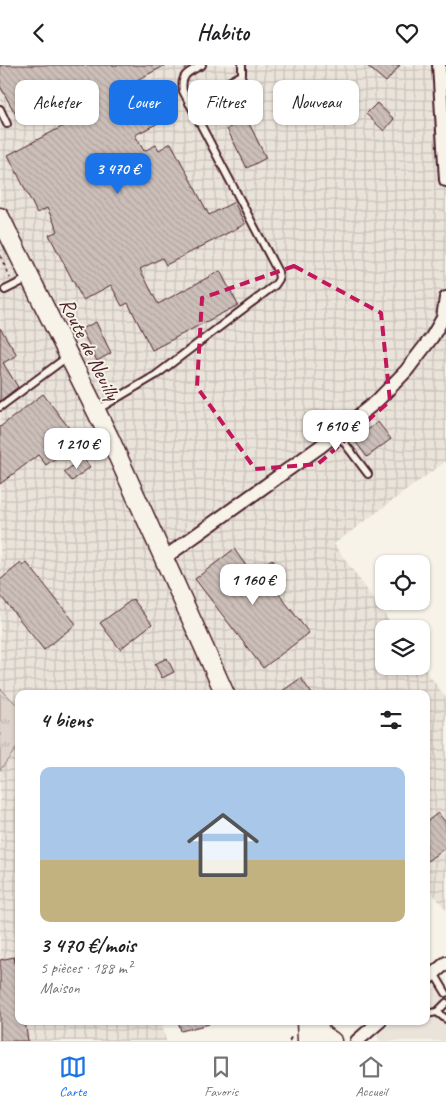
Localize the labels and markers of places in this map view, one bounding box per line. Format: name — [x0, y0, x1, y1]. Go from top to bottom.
pin: 3 470 € — [72, 153, 164, 195]
pin: 1 610 € — [290, 409, 382, 452]
pin: 1 210 € — [31, 427, 123, 470]
pin: 1 160 € — [207, 563, 299, 606]

